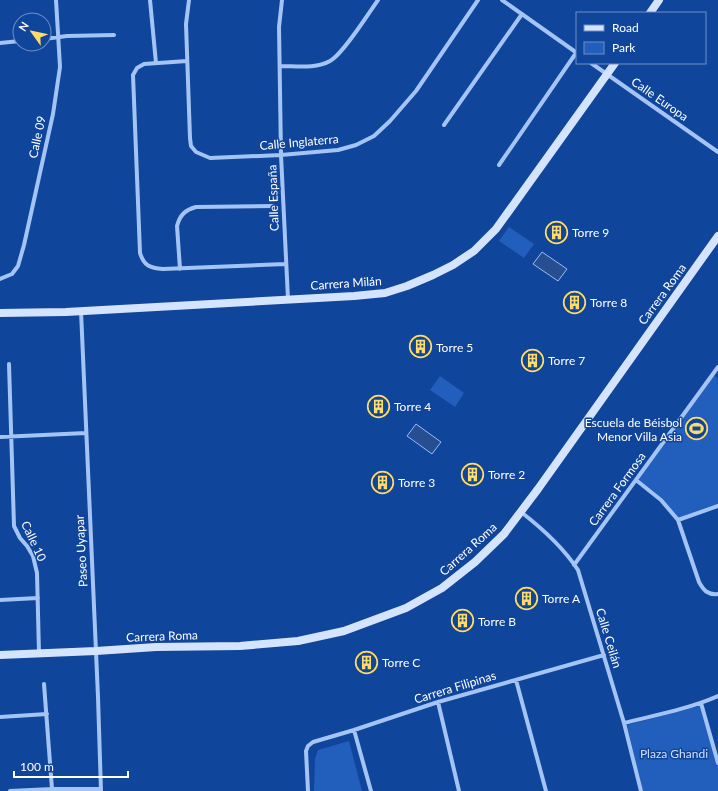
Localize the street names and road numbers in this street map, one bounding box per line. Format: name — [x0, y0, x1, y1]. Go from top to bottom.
street label: Calle Europa — [629, 74, 691, 124]
street label: Calle 09 — [25, 114, 49, 160]
street label: Calle Inglaterra — [259, 131, 339, 153]
street label: Calle España — [264, 165, 282, 231]
street label: Carrera Roma — [635, 260, 689, 327]
street label: Carrera Milán — [310, 273, 382, 293]
street label: Carrera Formosa — [585, 449, 649, 529]
street label: Paseo Uyapar — [72, 514, 90, 587]
street label: Calle 10 — [18, 518, 50, 564]
street label: Carrera Roma — [436, 519, 500, 579]
street label: Calle Ceilán — [593, 606, 625, 670]
street label: Carrera Roma — [126, 627, 198, 645]
street label: Carrera Filipinas — [412, 667, 498, 707]

